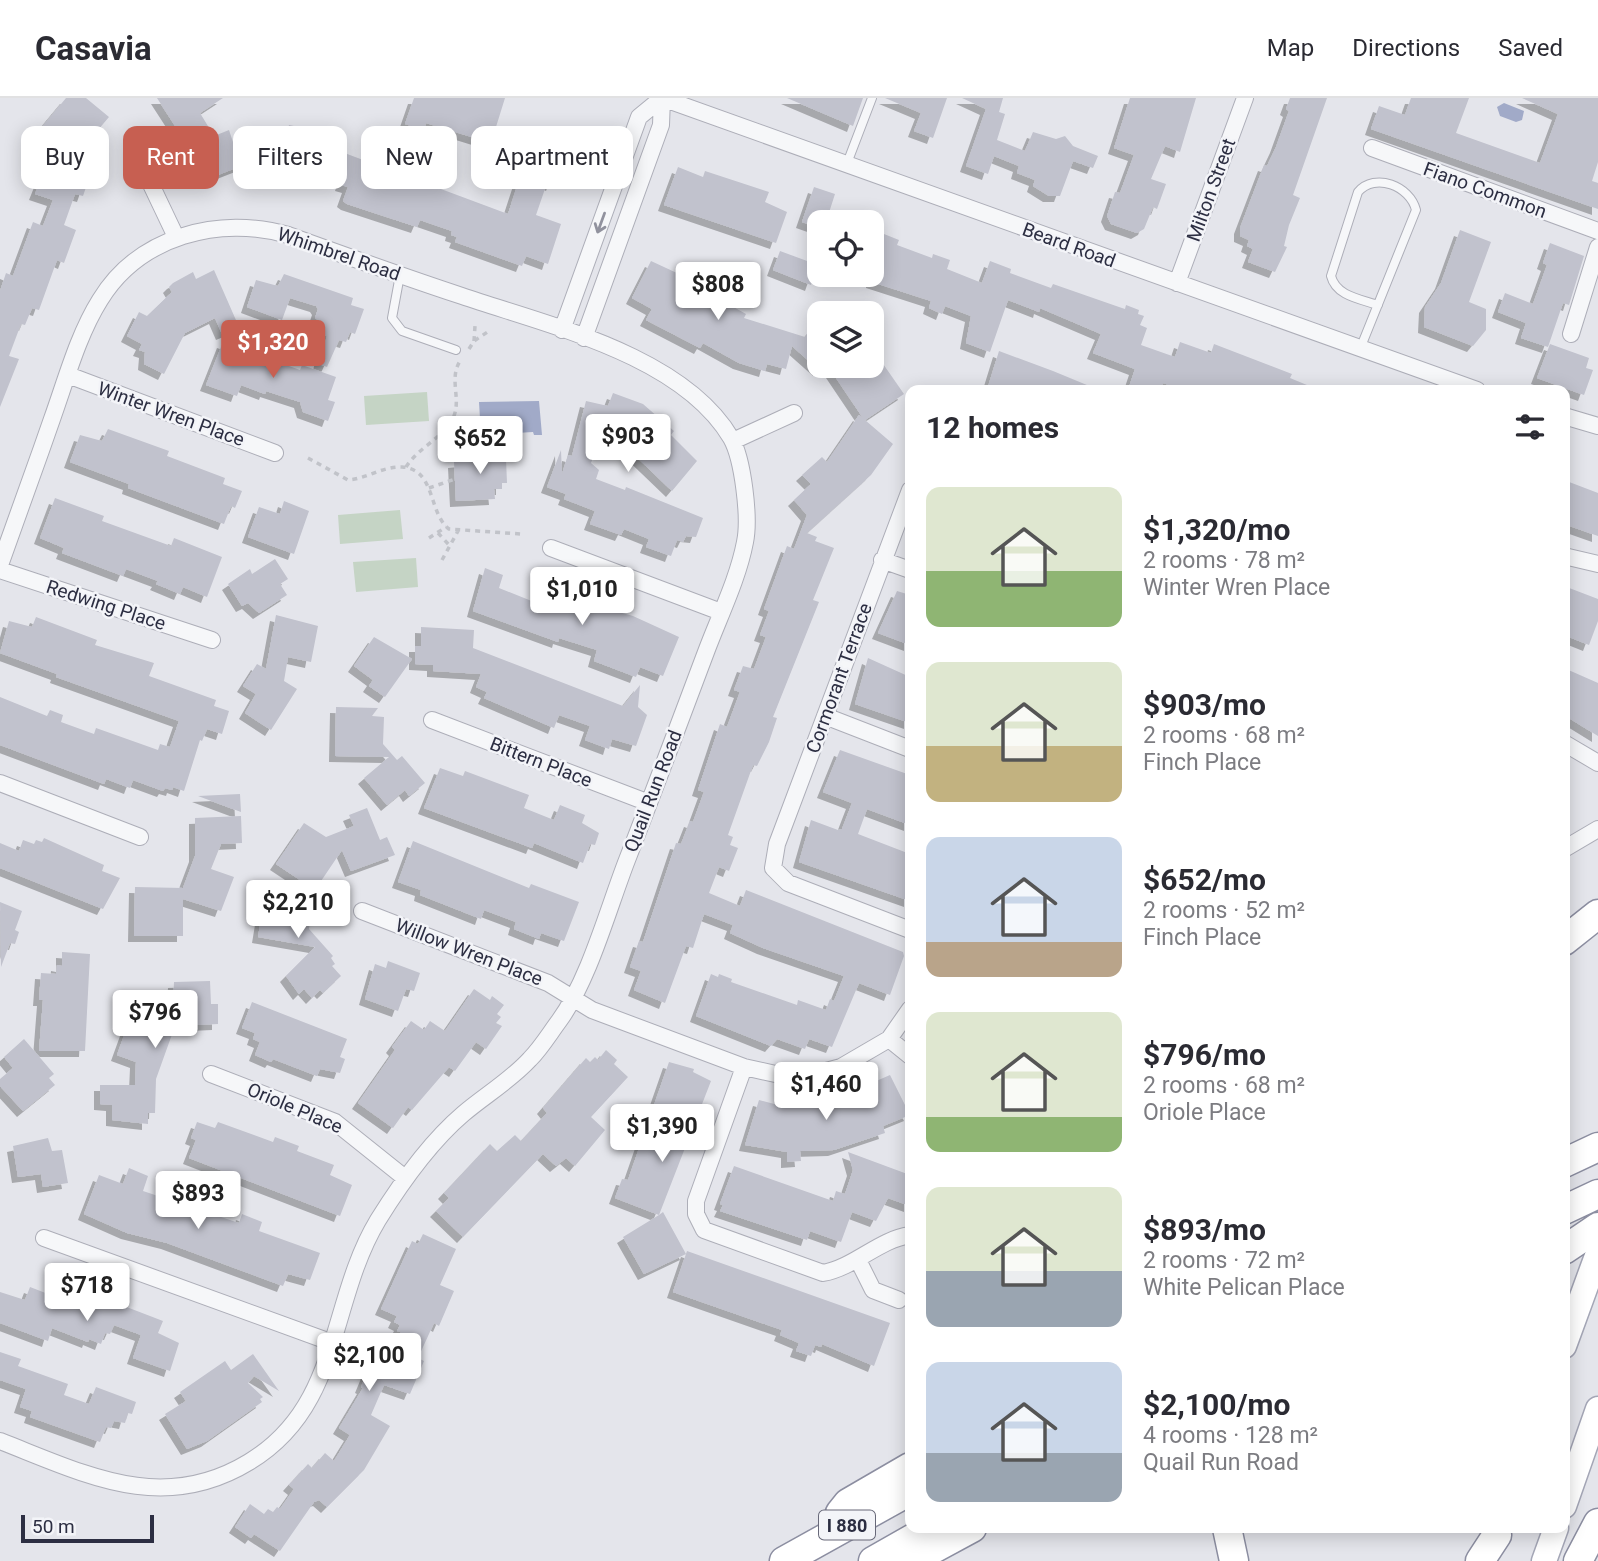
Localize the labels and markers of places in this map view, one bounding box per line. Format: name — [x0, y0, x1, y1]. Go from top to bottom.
pin: $808 — [677, 262, 759, 322]
pin: $1,320 — [216, 320, 330, 380]
pin: $903 — [587, 414, 669, 474]
pin: $652 — [439, 416, 521, 476]
pin: $1,010 — [525, 568, 639, 627]
pin: $2,210 — [241, 880, 355, 940]
pin: $796 — [114, 990, 196, 1050]
pin: $1,460 — [769, 1062, 883, 1122]
pin: $1,390 — [605, 1104, 719, 1164]
pin: $893 — [157, 1172, 239, 1231]
pin: $718 — [46, 1264, 128, 1323]
pin: $2,100 — [312, 1334, 426, 1393]

